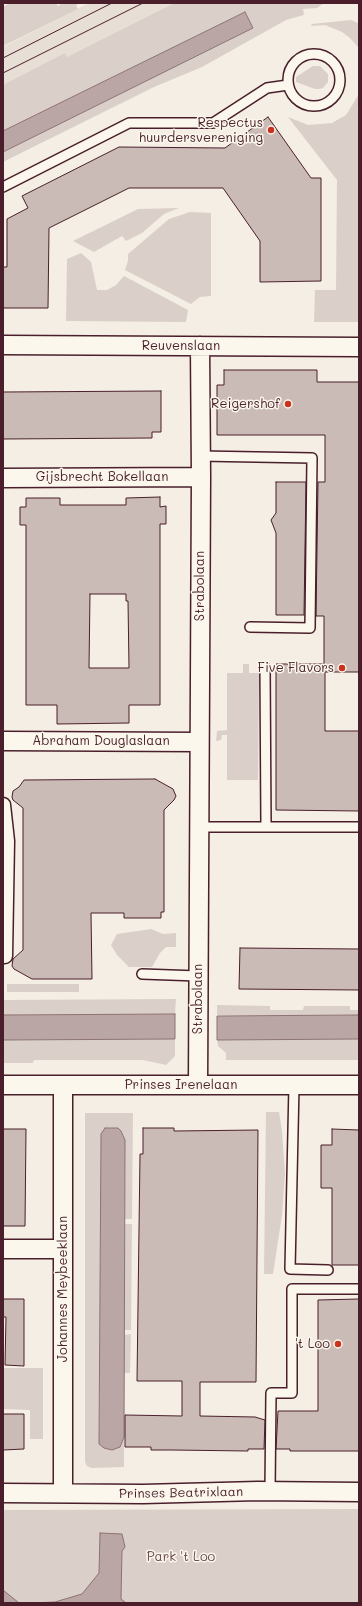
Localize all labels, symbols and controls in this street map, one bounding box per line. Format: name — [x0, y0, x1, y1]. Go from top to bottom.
place label: Respectus huurdersvereniging — [139, 115, 263, 146]
marker: Respectus huurdersvereniging — [266, 125, 276, 135]
street label: Reuvenslaan — [142, 338, 220, 354]
place label: Reigershof — [211, 396, 280, 412]
marker: Reigershof — [283, 399, 293, 409]
street label: Gijsbrecht Bokellaan — [36, 469, 168, 485]
street label: Strabolaan — [192, 551, 208, 621]
place label: Five Flavors — [258, 660, 334, 676]
marker: Five Flavors — [337, 663, 347, 673]
street label: Abraham Douglaslaan — [32, 733, 170, 749]
street label: Strabolaan — [190, 964, 206, 1034]
street label: Prinses Irenelaan — [125, 1077, 237, 1093]
street label: Johannes Meybeeklaan — [55, 1216, 71, 1362]
place label: 't Loo — [295, 1336, 330, 1352]
marker: 't Loo — [333, 1339, 343, 1349]
street label: Prinses Beatrixlaan — [119, 1484, 243, 1502]
park label: Park 't Loo — [147, 1549, 215, 1565]

